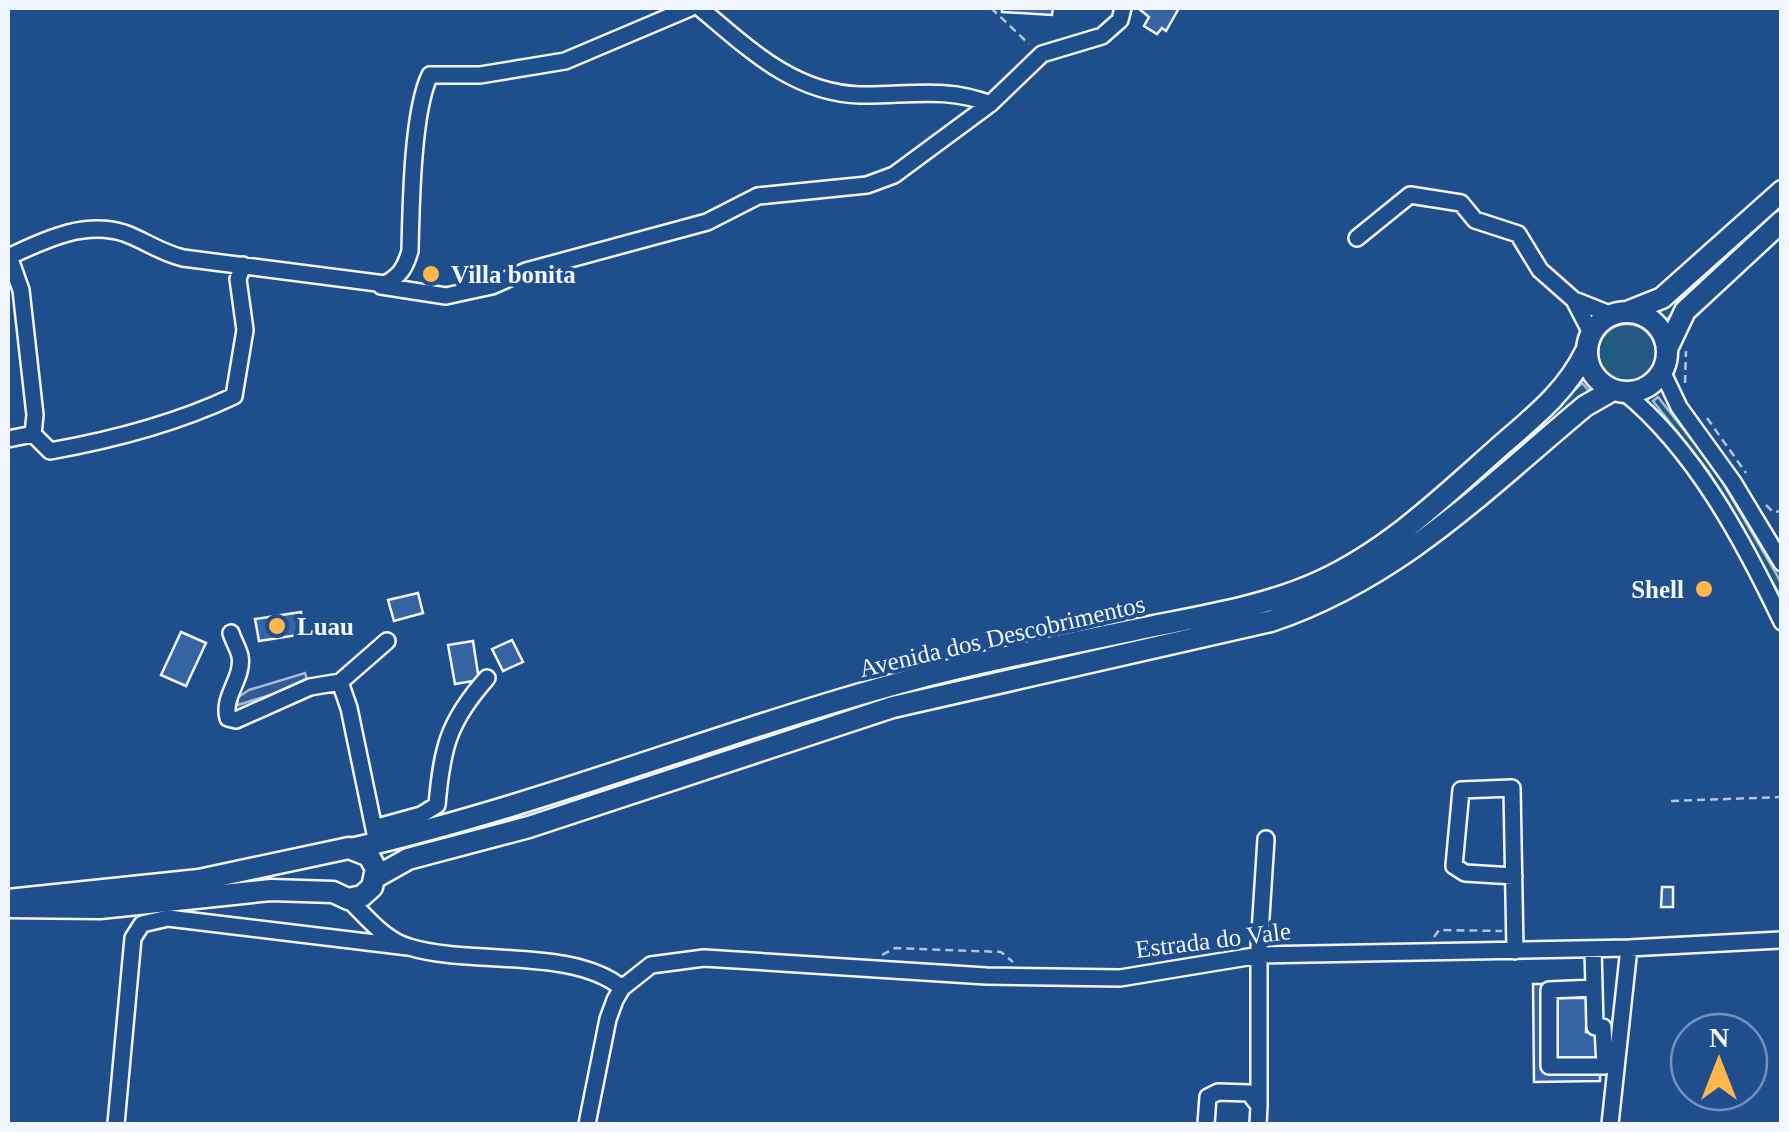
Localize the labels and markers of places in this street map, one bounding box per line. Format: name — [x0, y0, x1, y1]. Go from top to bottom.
place label: Villa bonita — [451, 261, 576, 288]
marker: Villa bonita — [420, 263, 442, 285]
place label: Shell — [1631, 576, 1684, 603]
marker: Shell — [1693, 578, 1715, 600]
place label: Luau — [297, 613, 354, 640]
marker: Luau — [266, 615, 288, 637]

